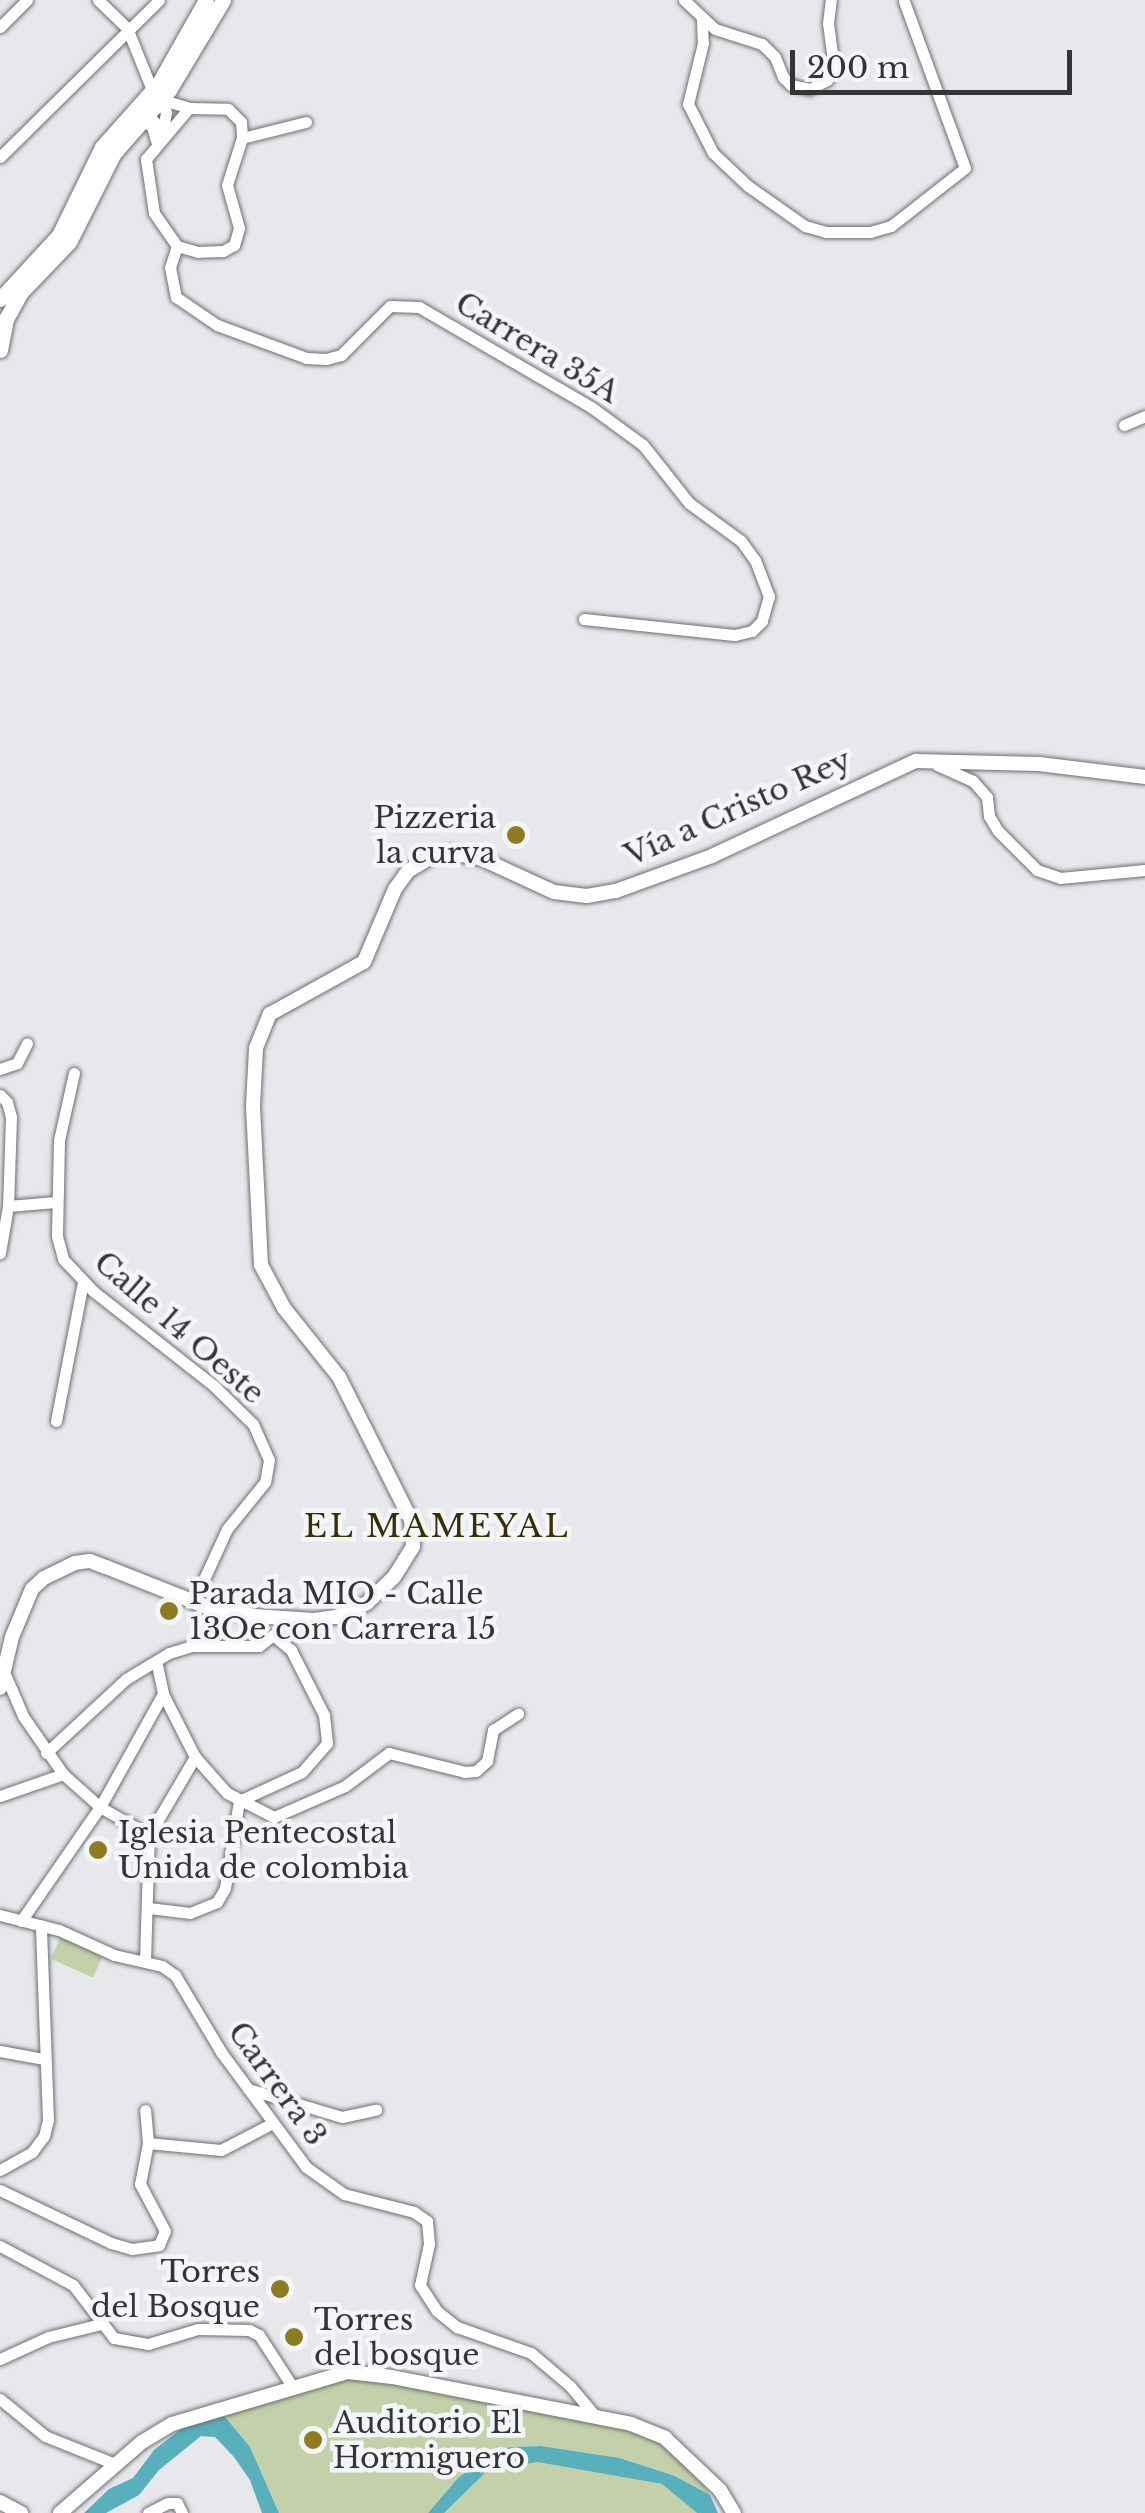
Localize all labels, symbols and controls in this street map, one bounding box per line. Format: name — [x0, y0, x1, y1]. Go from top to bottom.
scale bar — [795, 30, 1078, 92]
text: 200 m — [807, 49, 909, 86]
street label: Carrera 35A — [449, 285, 625, 411]
street label: Vía a Cristo Rey — [619, 742, 857, 874]
place label: Pizzeria la curva — [373, 800, 496, 870]
marker: Pizzeria la curva — [505, 824, 527, 846]
street label: Calle 14 Oeste — [87, 1244, 271, 1412]
district label: EL MAMEYAL — [303, 1507, 571, 1545]
place label: Parada MIO - Calle 13Oe con Carrera 15 — [189, 1576, 496, 1646]
marker: Parada MIO - Calle 13Oe con Carrera 15 — [158, 1600, 180, 1622]
place label: Iglesia Pentecostal Unida de colombia — [118, 1815, 409, 1886]
marker: Iglesia Pentecostal Unida de colombia — [87, 1839, 109, 1861]
street label: Carrera 3 — [220, 2015, 334, 2153]
place label: Torres del Bosque — [91, 2254, 260, 2324]
marker: Torres del Bosque — [269, 2278, 291, 2300]
place label: Torres del bosque — [314, 2302, 480, 2372]
marker: Torres del bosque — [283, 2326, 305, 2348]
place label: Auditorio El Hormiguero — [333, 2405, 525, 2476]
marker: Auditorio El Hormiguero — [302, 2429, 324, 2451]

